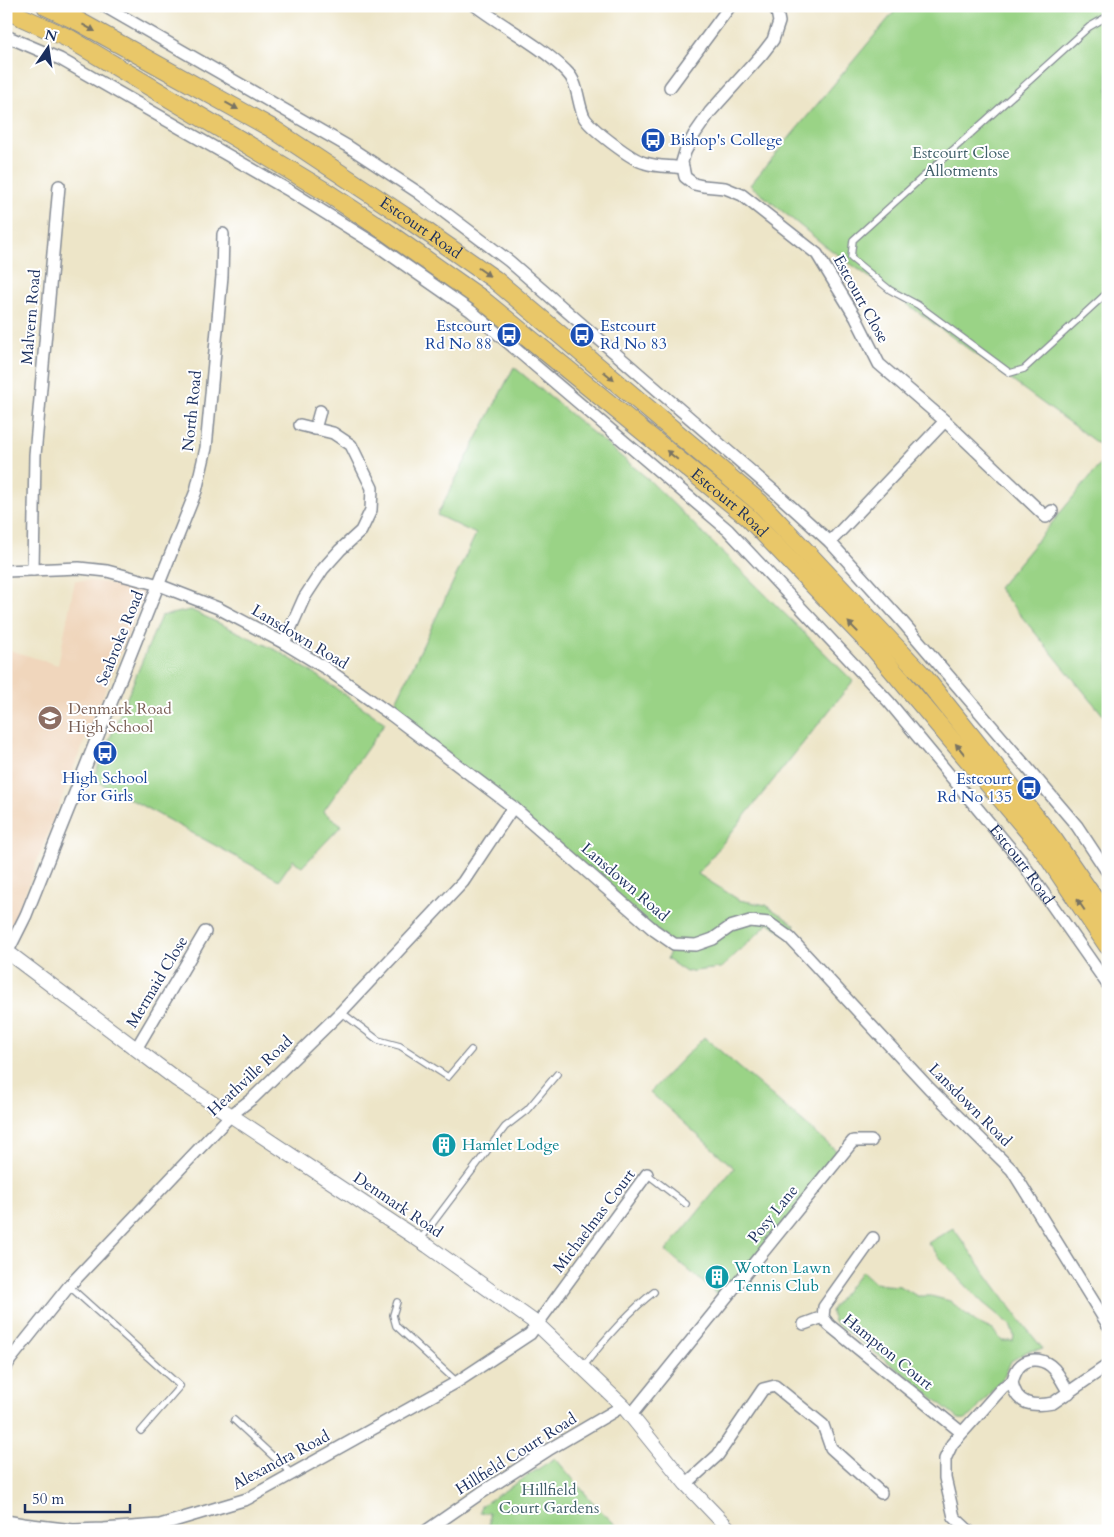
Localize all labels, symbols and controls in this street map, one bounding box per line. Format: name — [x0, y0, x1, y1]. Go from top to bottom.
north arrow — [22, 22, 72, 72]
one-way arrow — [83, 23, 96, 32]
text: N — [43, 25, 59, 46]
one-way arrow — [224, 102, 239, 110]
bus stop icon: Bishop's College — [640, 127, 666, 153]
place label: Bishop's College — [670, 129, 782, 151]
park label: Estcourt Close Allotments — [912, 142, 1010, 182]
street label: Estcourt Road — [375, 192, 467, 264]
street label: Estcourt Close — [828, 251, 894, 347]
one-way arrow — [478, 267, 491, 277]
street label: Malvern Road — [16, 268, 46, 366]
place label: Estcourt Rd No 88 — [425, 315, 492, 355]
place label: Estcourt Rd No 83 — [600, 315, 667, 355]
bus stop icon: Estcourt Rd No 88 — [496, 322, 522, 348]
bus stop icon: Estcourt Rd No 83 — [569, 322, 595, 348]
street label: North Road — [177, 369, 207, 453]
one-way arrow — [603, 370, 616, 381]
one-way arrow — [666, 450, 679, 461]
street label: Estcourt Road — [686, 463, 773, 542]
street label: Seabroke Road — [91, 587, 149, 689]
street label: Lansdown Road — [247, 599, 353, 675]
one-way arrow — [847, 621, 859, 633]
place label: Denmark Road High School — [68, 698, 172, 738]
school or university icon: Denmark Road High School — [37, 705, 63, 731]
bus stop icon: High School for Girls — [92, 740, 118, 766]
one-way arrow — [954, 744, 966, 756]
place label: High School for Girls — [62, 767, 148, 807]
place label: Estcourt Rd No 135 — [937, 768, 1012, 808]
bus stop icon: Estcourt Rd No 135 — [1016, 775, 1042, 801]
street label: Estcourt Road — [984, 820, 1059, 909]
street label: Lansdown Road — [576, 838, 674, 927]
one-way arrow — [1076, 899, 1086, 912]
street label: Mermaid Close — [121, 932, 193, 1032]
street label: Heathville Road — [203, 1031, 298, 1121]
street label: Lansdown Road — [923, 1058, 1017, 1152]
building icon: Hamlet Lodge — [431, 1132, 457, 1158]
place label: Hamlet Lodge — [462, 1134, 560, 1156]
street label: Michaelmas Court — [548, 1165, 640, 1277]
street label: Denmark Road — [349, 1167, 448, 1243]
street label: Posy Lane — [743, 1180, 803, 1248]
place label: Wotton Lawn Tennis Club — [733, 1257, 831, 1297]
building icon: Wotton Lawn Tennis Club — [704, 1264, 730, 1290]
street label: Hampton Court — [838, 1309, 938, 1395]
street label: Hillfield Court Road — [451, 1408, 581, 1500]
street label: Alexandra Road — [228, 1425, 334, 1495]
park label: Hillfield Court Gardens — [499, 1479, 599, 1519]
scale bar — [25, 1482, 130, 1514]
text: 50 m — [32, 1489, 64, 1509]

